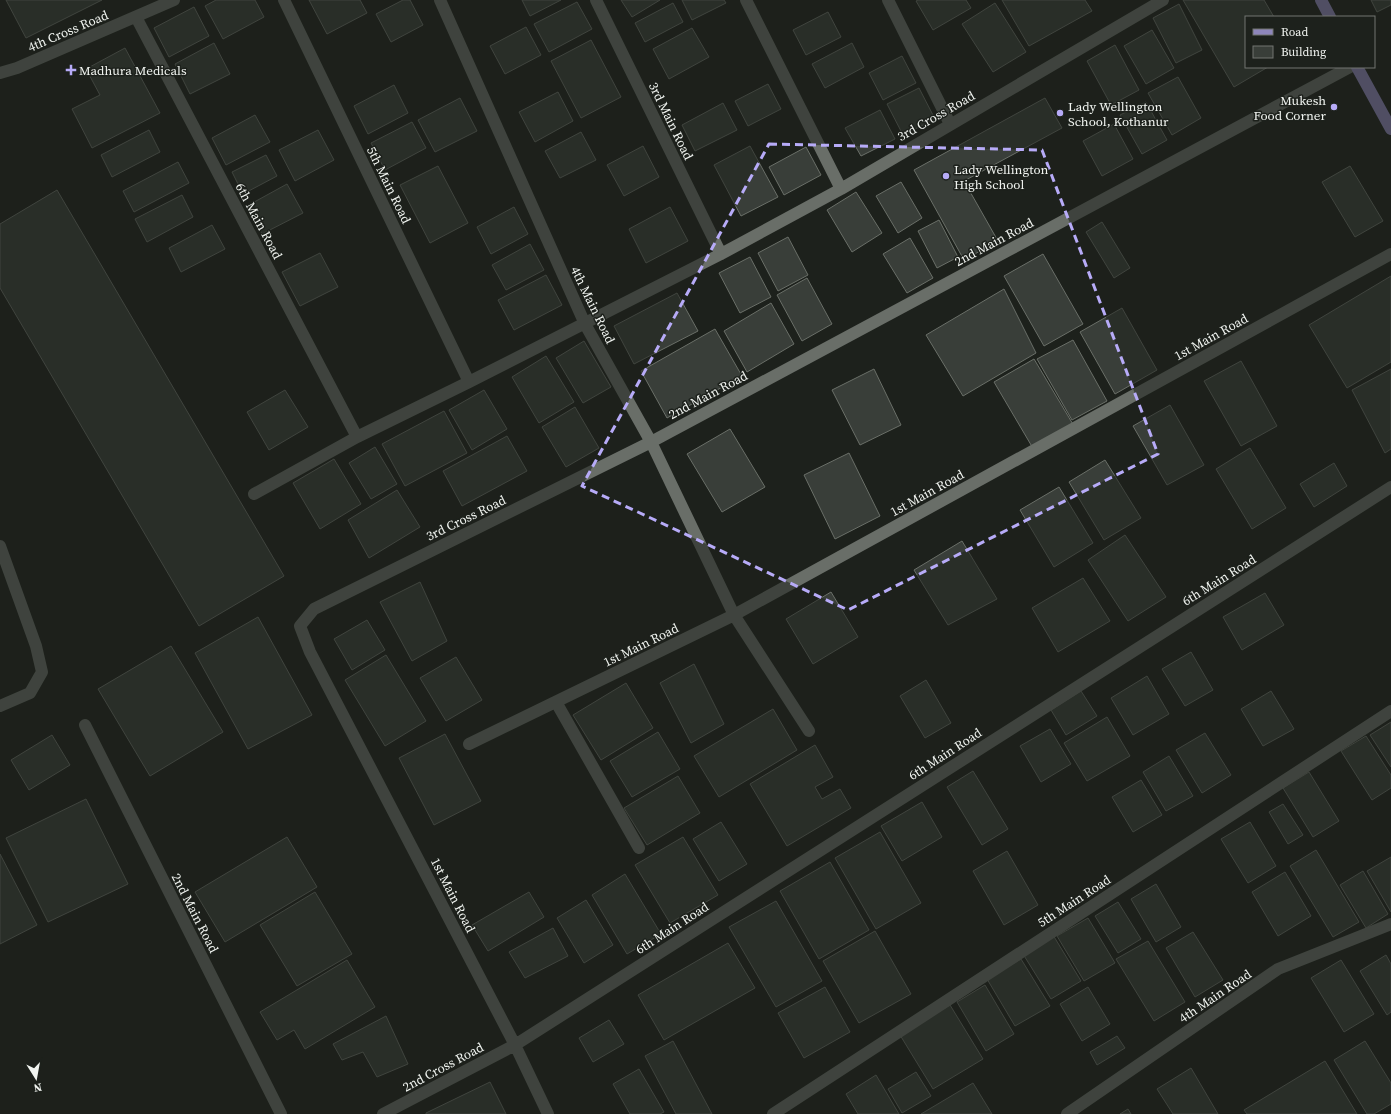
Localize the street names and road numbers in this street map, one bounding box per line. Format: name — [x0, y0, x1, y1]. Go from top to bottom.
street label: 4th Cross Road — [25, 6, 111, 56]
street label: 3rd Main Road — [645, 79, 697, 163]
street label: 3rd Cross Road — [894, 87, 978, 145]
street label: 5th Main Road — [363, 144, 415, 227]
street label: 6th Main Road — [232, 180, 286, 263]
street label: 2nd Main Road — [952, 214, 1037, 270]
street label: 4th Main Road — [567, 264, 619, 347]
street label: 1st Main Road — [1171, 309, 1251, 364]
street label: 2nd Main Road — [666, 367, 751, 423]
street label: 1st Main Road — [887, 465, 967, 520]
street label: 3rd Cross Road — [423, 491, 509, 545]
street label: 6th Main Road — [1179, 550, 1260, 609]
street label: 1st Main Road — [601, 619, 682, 671]
street label: 6th Main Road — [905, 724, 985, 784]
street label: 1st Main Road — [427, 855, 479, 936]
street label: 2nd Main Road — [168, 870, 223, 956]
street label: 5th Main Road — [1034, 871, 1114, 931]
street label: 6th Main Road — [632, 898, 712, 958]
street label: 4th Main Road — [1175, 965, 1255, 1027]
street label: 2nd Cross Road — [400, 1038, 487, 1095]

